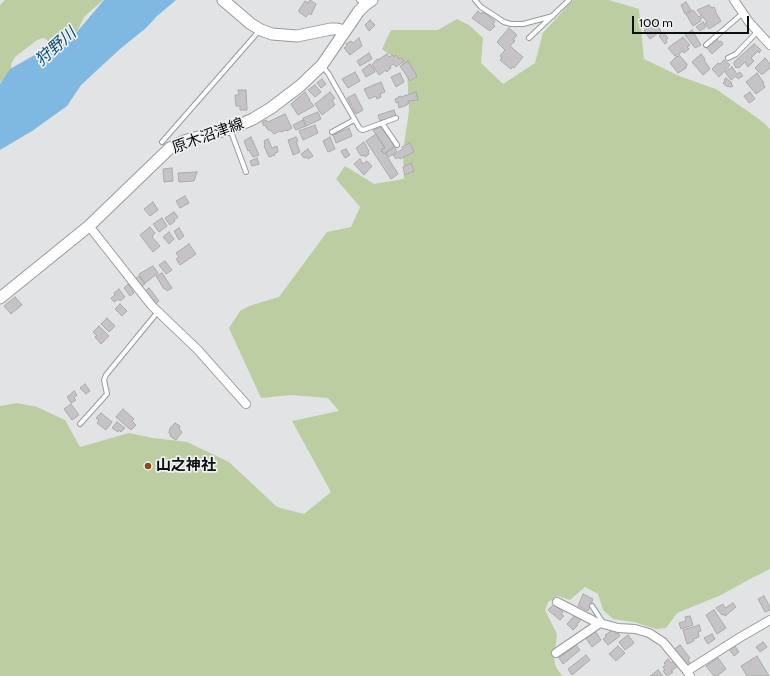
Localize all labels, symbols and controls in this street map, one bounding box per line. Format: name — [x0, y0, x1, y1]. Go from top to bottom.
scale bar — [634, 8, 751, 34]
text: 100 m — [639, 15, 673, 30]
water label: 狩野川 — [32, 24, 80, 70]
street label: 原木沼津線 — [170, 115, 246, 157]
place label: 山之神社 — [156, 457, 216, 475]
marker: 山之神社 — [143, 461, 153, 471]

